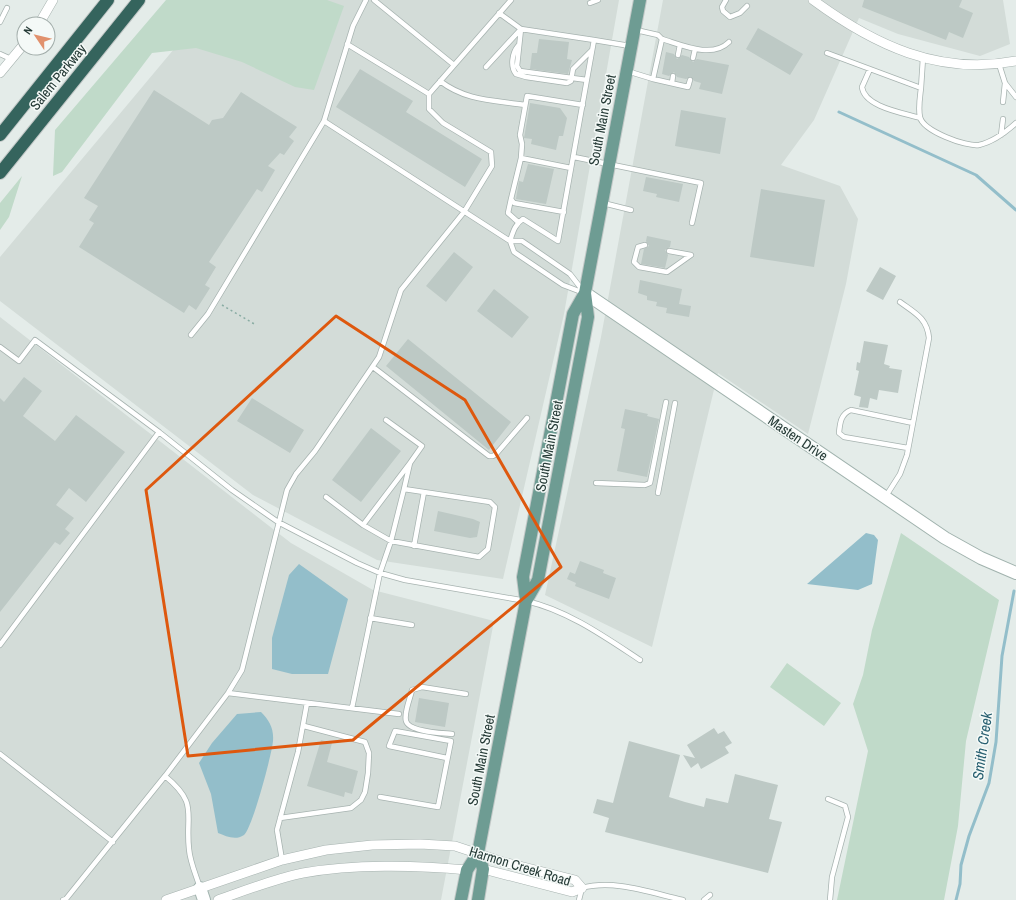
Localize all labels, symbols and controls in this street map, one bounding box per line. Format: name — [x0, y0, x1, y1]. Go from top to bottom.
north arrow — [16, 16, 56, 56]
text: N — [20, 24, 35, 37]
street label: Salem Parkway — [26, 40, 90, 114]
street label: South Main Street — [584, 73, 620, 167]
street label: South Main Street — [531, 399, 567, 493]
street label: Masten Drive — [765, 411, 831, 465]
water label: Smith Creek — [967, 710, 997, 781]
street label: South Main Street — [463, 713, 499, 807]
street label: Harmon Creek Road — [467, 842, 573, 890]

